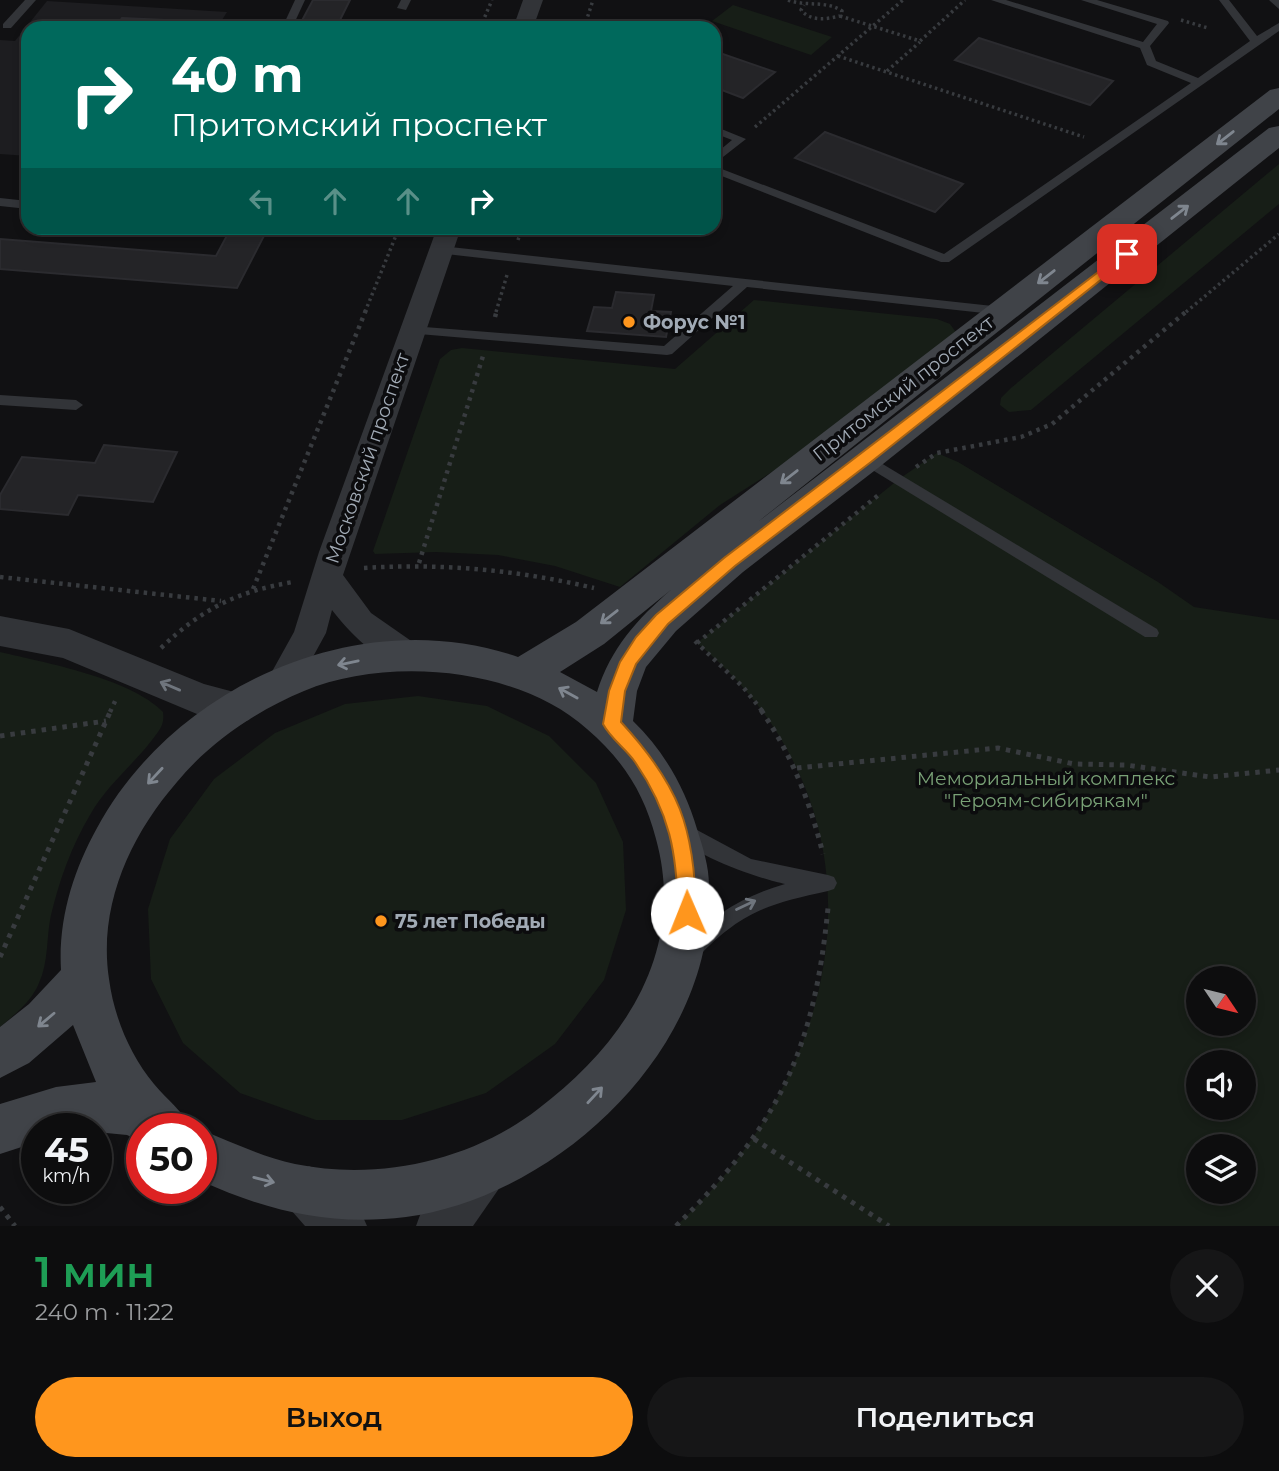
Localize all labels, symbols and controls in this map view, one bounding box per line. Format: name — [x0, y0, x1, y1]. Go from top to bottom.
text: 40 m — [171, 45, 303, 104]
icon: right — [56, 49, 147, 140]
text: Притомский проспект — [171, 105, 547, 144]
one-way arrow — [1216, 130, 1235, 145]
icon: left — [243, 182, 281, 220]
icon: ahead — [316, 182, 354, 220]
icon: ahead — [389, 182, 427, 220]
icon: right — [462, 182, 500, 220]
one-way arrow — [1171, 204, 1189, 219]
pin — [1097, 224, 1157, 284]
icon: arrive — [1108, 235, 1146, 273]
one-way arrow — [1037, 270, 1055, 285]
place label: Форус №1 — [643, 311, 745, 334]
street label: Притомский проспект — [808, 311, 998, 466]
marker: Форус №1 — [621, 314, 637, 330]
street label: Московский проспект — [321, 350, 414, 567]
one-way arrow — [780, 470, 799, 485]
one-way arrow — [601, 610, 619, 625]
one-way arrow — [337, 658, 359, 671]
one-way arrow — [160, 679, 182, 692]
one-way arrow — [558, 686, 579, 699]
one-way arrow — [146, 767, 163, 784]
park label: Мемориальный комплекс "Героям-сибирякам" — [917, 767, 1176, 812]
position arrow — [650, 876, 724, 950]
one-way arrow — [735, 898, 756, 911]
place label: 75 лет Победы — [395, 910, 546, 933]
marker: 75 лет Победы — [373, 913, 389, 929]
north arrow — [1186, 966, 1256, 1036]
map controls — [1186, 966, 1256, 1204]
one-way arrow — [37, 1013, 55, 1028]
button: sound — [1186, 1050, 1256, 1120]
one-way arrow — [587, 1086, 603, 1104]
speed limit sign: 50 — [126, 1113, 217, 1204]
text: 45 — [44, 1128, 89, 1171]
button: layers — [1186, 1134, 1256, 1204]
text: km/h — [42, 1165, 91, 1187]
one-way arrow — [252, 1174, 275, 1187]
text: 1 мин — [35, 1246, 155, 1298]
button: close — [1170, 1249, 1244, 1323]
text: 240 m · 11:22 — [35, 1298, 174, 1326]
button: Выход — [35, 1377, 633, 1457]
button: Поделиться — [647, 1377, 1244, 1457]

